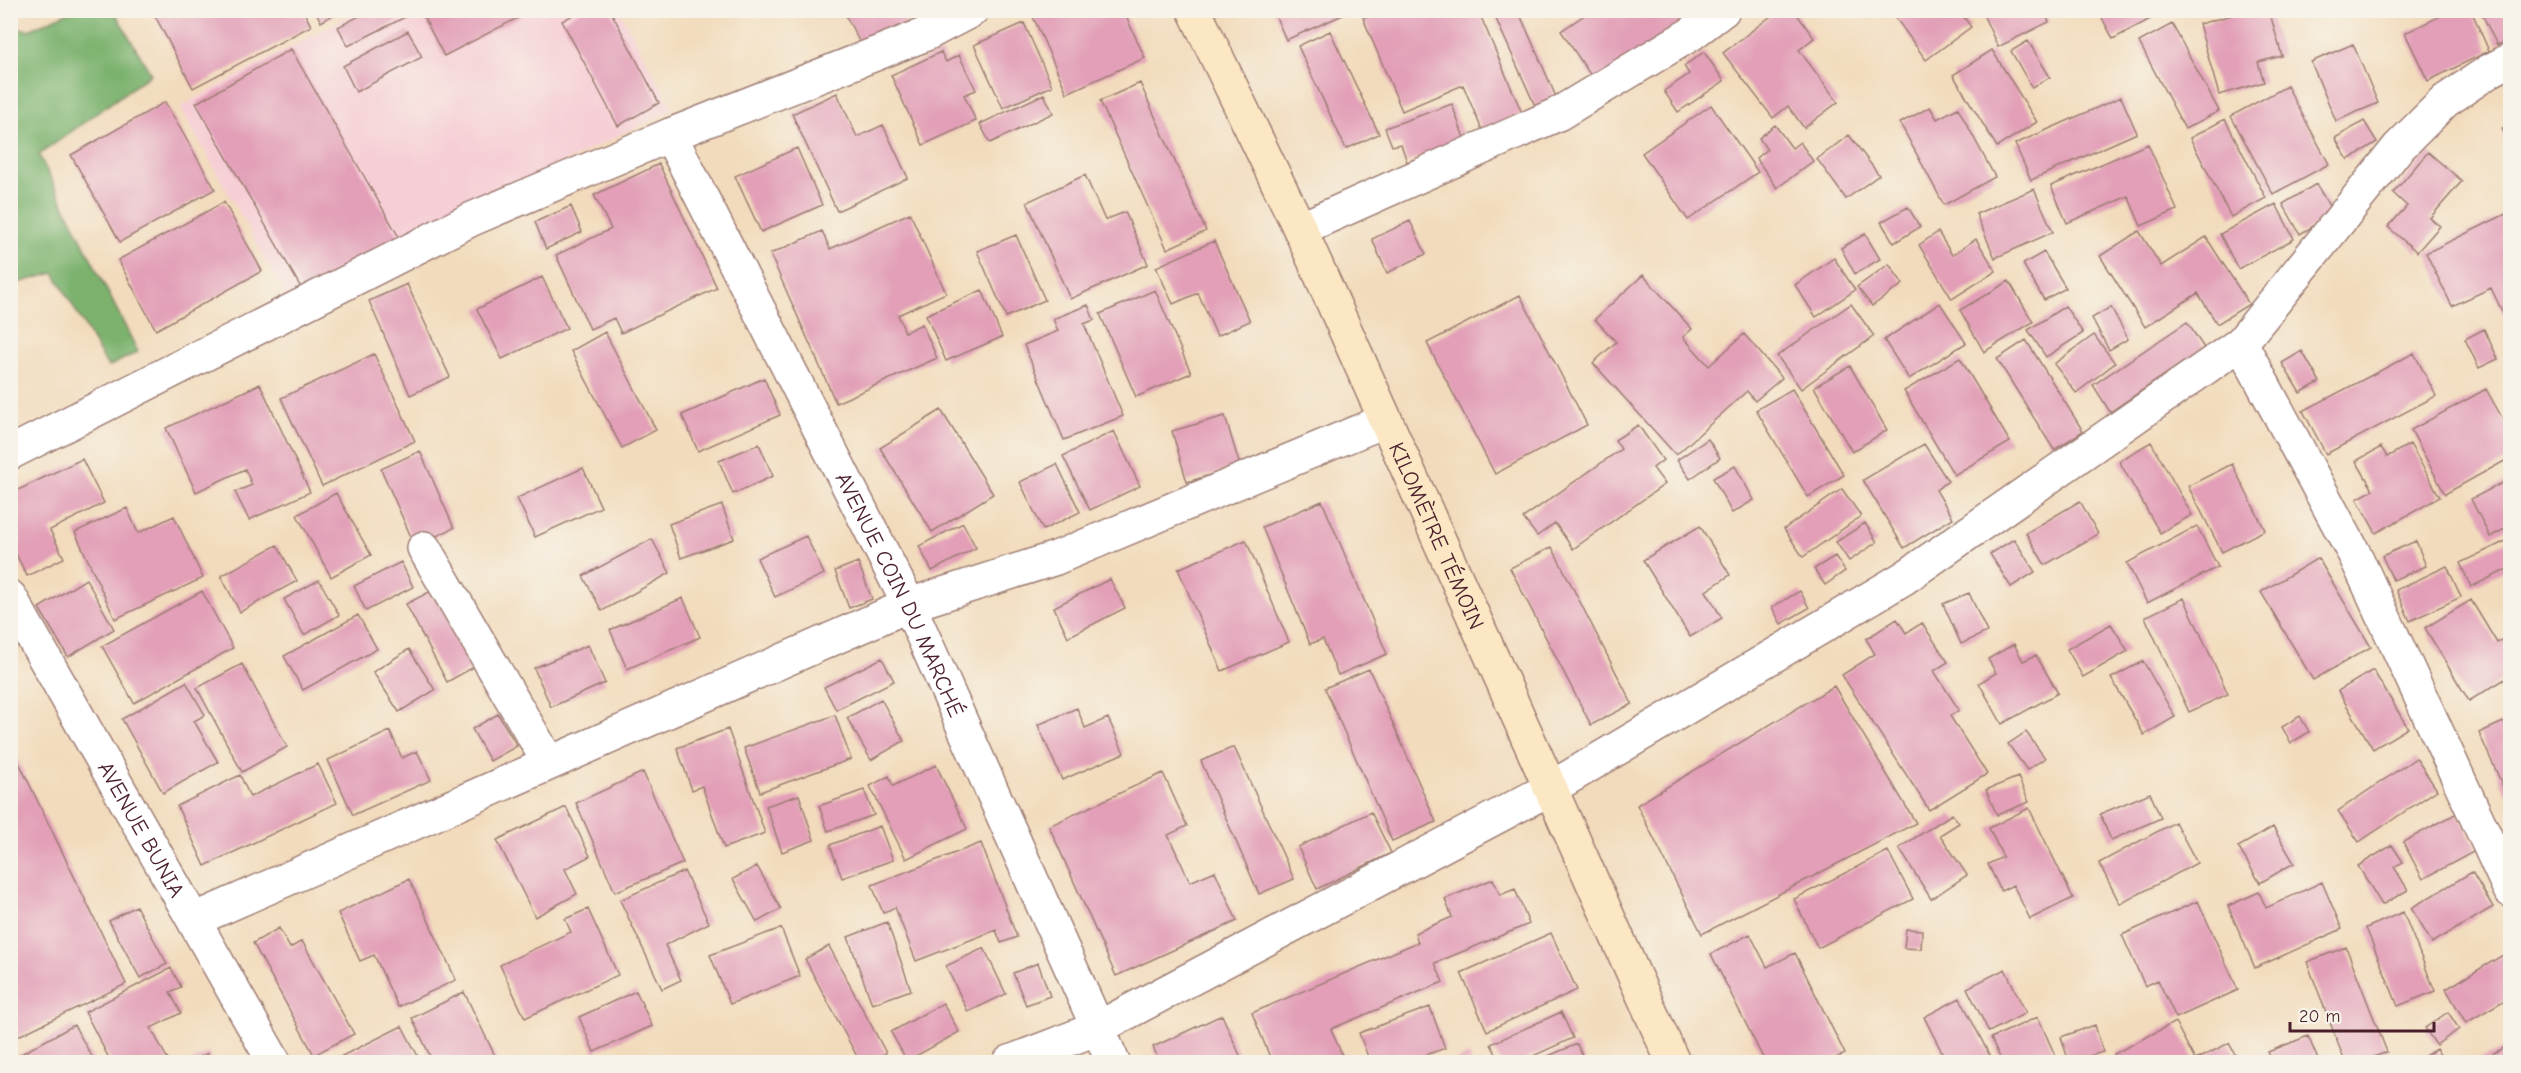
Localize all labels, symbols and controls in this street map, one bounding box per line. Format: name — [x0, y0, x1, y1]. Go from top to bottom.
street label: KILOMÈTRE TÉMOIN — [1383, 438, 1489, 633]
street label: AVENUE COIN DU MARCHÉ — [830, 468, 969, 721]
street label: AVENUE BUNIA — [92, 757, 190, 902]
scale bar — [2290, 995, 2434, 1033]
text: 20 m — [2299, 1006, 2340, 1027]

